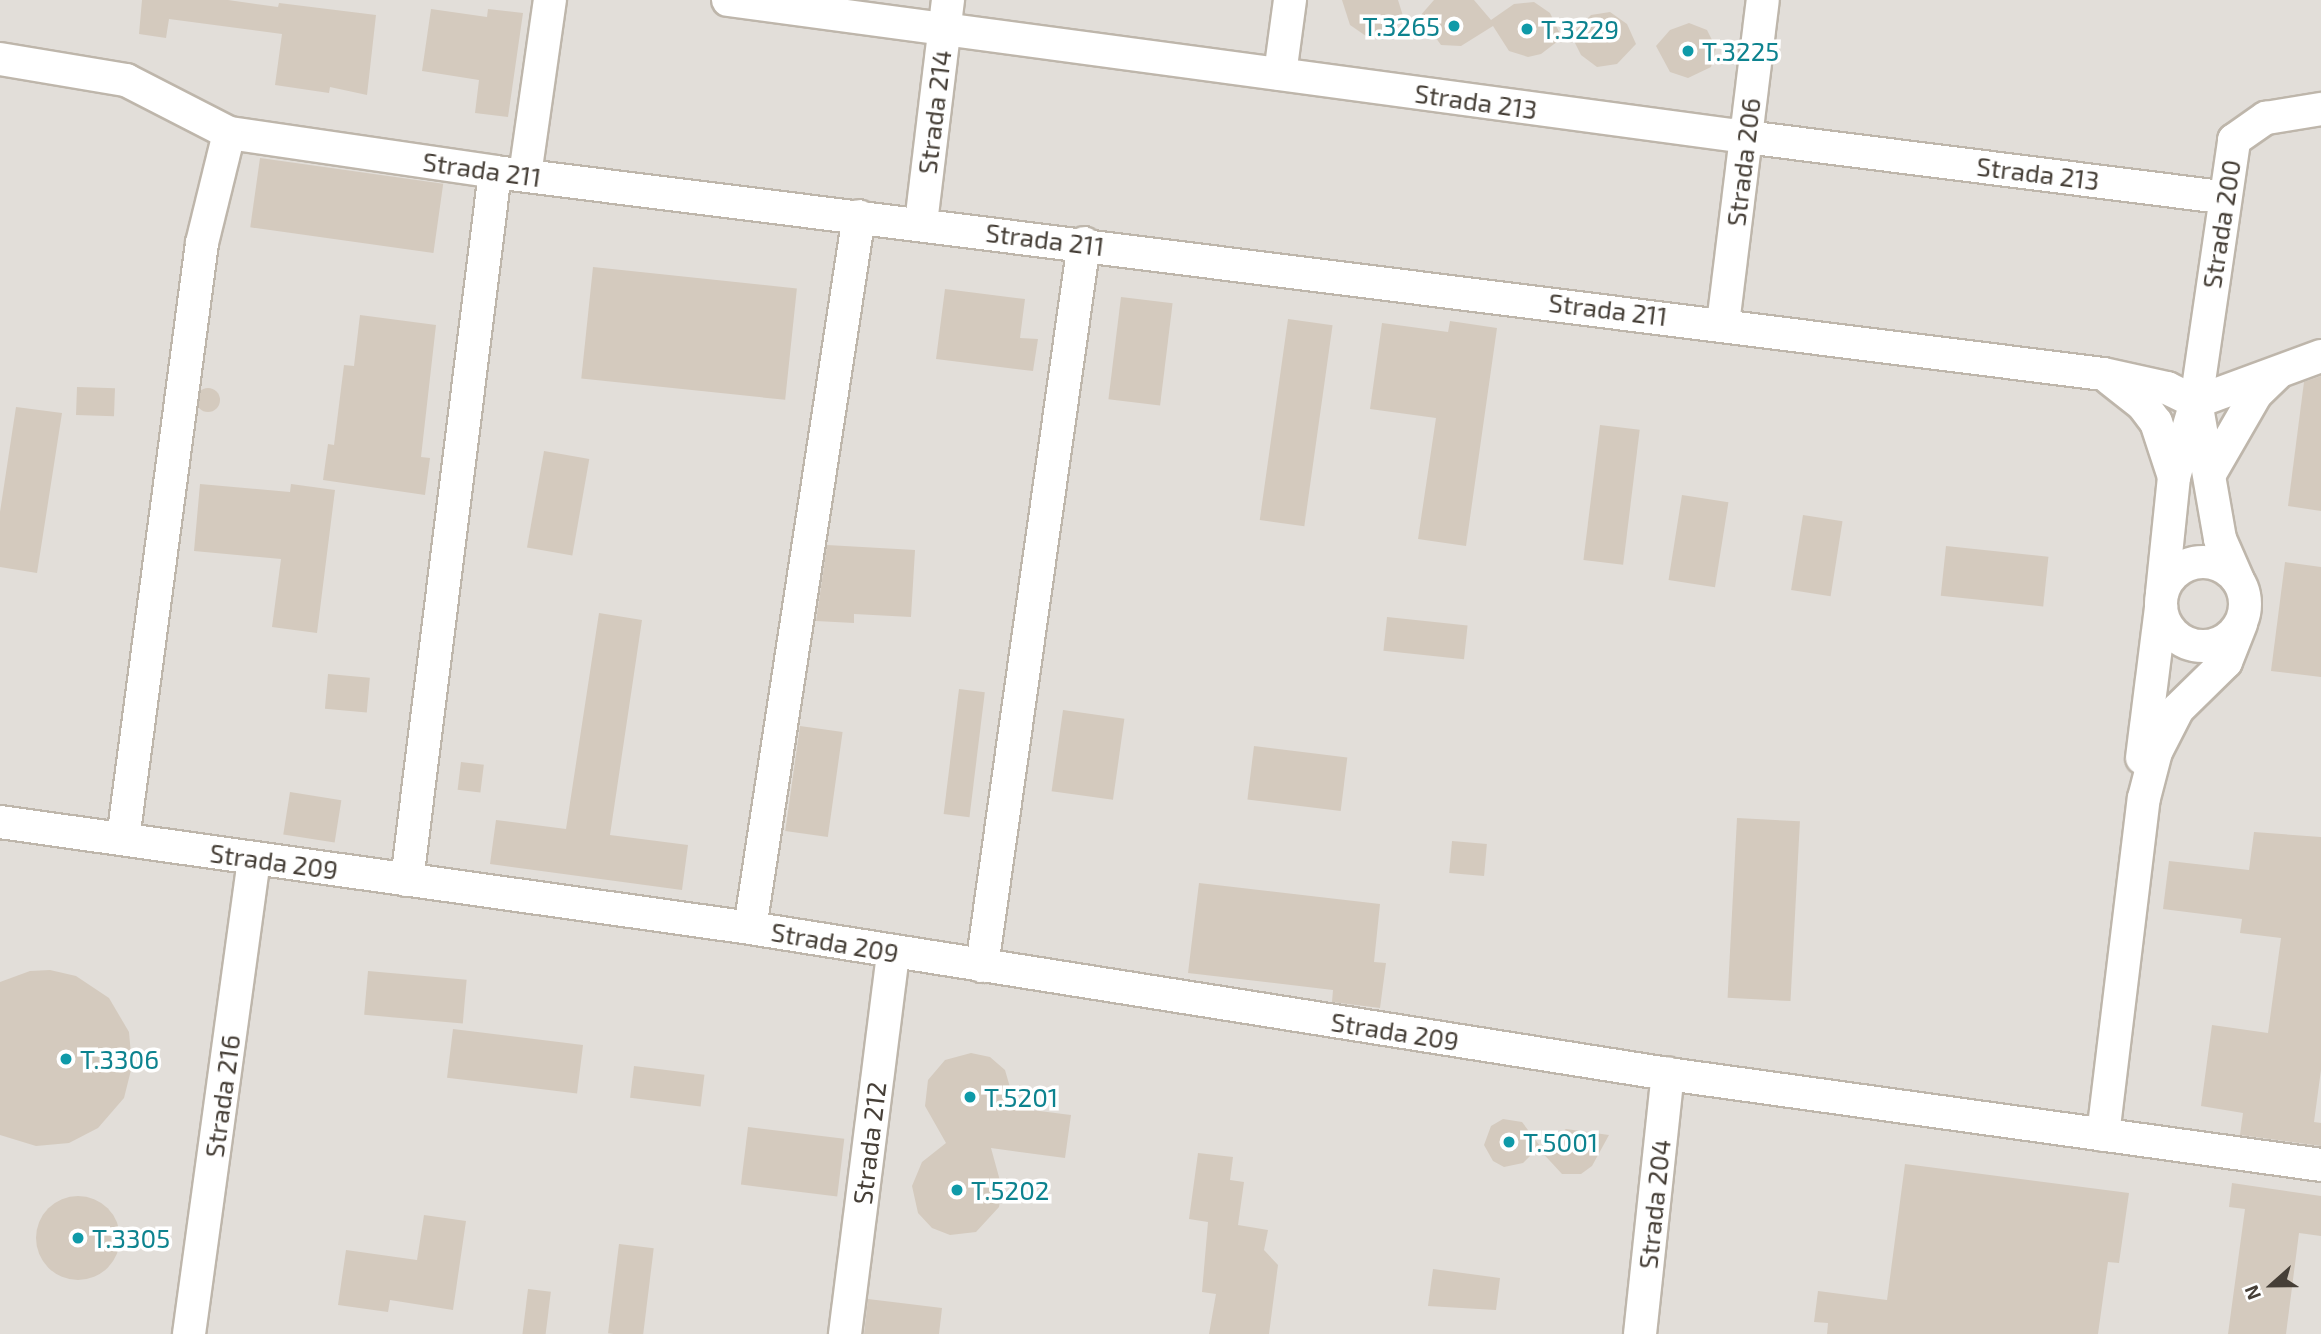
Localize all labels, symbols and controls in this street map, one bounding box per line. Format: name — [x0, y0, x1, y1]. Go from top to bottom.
place label: T.3265 — [1363, 10, 1440, 42]
place label: T.3229 — [1541, 13, 1619, 45]
marker: T.3265 — [1446, 18, 1462, 34]
marker: T.3229 — [1519, 21, 1535, 37]
place label: T.3225 — [1702, 35, 1779, 67]
marker: T.3225 — [1680, 43, 1696, 59]
street label: Strada 214 — [911, 48, 957, 176]
street label: Strada 213 — [1413, 77, 1539, 125]
street label: Strada 206 — [1720, 96, 1766, 228]
street label: Strada 211 — [421, 145, 543, 193]
street label: Strada 213 — [1975, 150, 2101, 196]
street label: Strada 200 — [2195, 157, 2247, 291]
street label: Strada 211 — [984, 216, 1106, 262]
street label: Strada 211 — [1547, 286, 1669, 332]
street label: Strada 209 — [208, 837, 340, 885]
street label: Strada 209 — [769, 915, 901, 969]
street label: Strada 209 — [1329, 1005, 1461, 1057]
street label: Strada 216 — [198, 1033, 246, 1159]
place label: T.3306 — [80, 1043, 159, 1075]
marker: T.3306 — [58, 1051, 74, 1067]
street label: Strada 212 — [846, 1080, 892, 1206]
place label: T.5201 — [984, 1081, 1058, 1113]
marker: T.5201 — [962, 1089, 978, 1105]
place label: T.5001 — [1523, 1126, 1598, 1158]
marker: T.5001 — [1501, 1134, 1517, 1150]
street label: Strada 204 — [1632, 1138, 1676, 1270]
place label: T.5202 — [971, 1174, 1049, 1206]
marker: T.5202 — [949, 1182, 965, 1198]
place label: T.3305 — [92, 1222, 170, 1254]
marker: T.3305 — [70, 1230, 86, 1246]
north arrow — [2237, 1250, 2307, 1320]
text: N — [2239, 1282, 2265, 1303]

